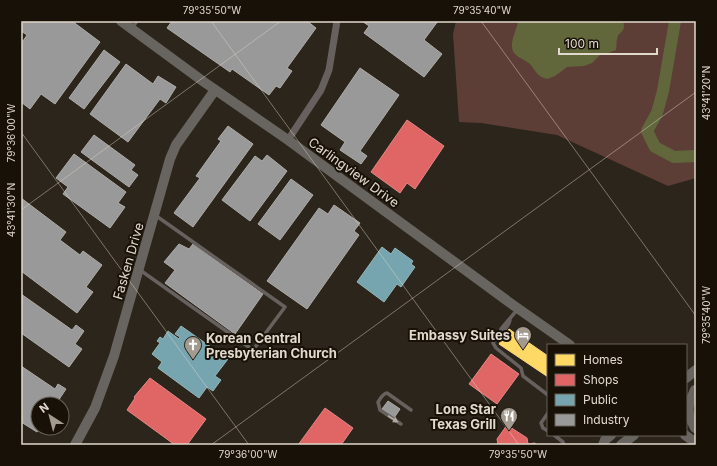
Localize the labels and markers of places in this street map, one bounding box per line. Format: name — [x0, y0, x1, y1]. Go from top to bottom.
hotel icon: Embassy Suites — [513, 325, 533, 350]
place label: Embassy Suites — [409, 327, 510, 343]
place label: Korean Central Presbyterian Church — [206, 330, 337, 361]
church icon: Korean Central Presbyterian Church — [183, 335, 203, 360]
place label: Lone Star Texas Grill — [430, 401, 497, 432]
restaurant icon: Lone Star Texas Grill — [499, 406, 519, 431]

